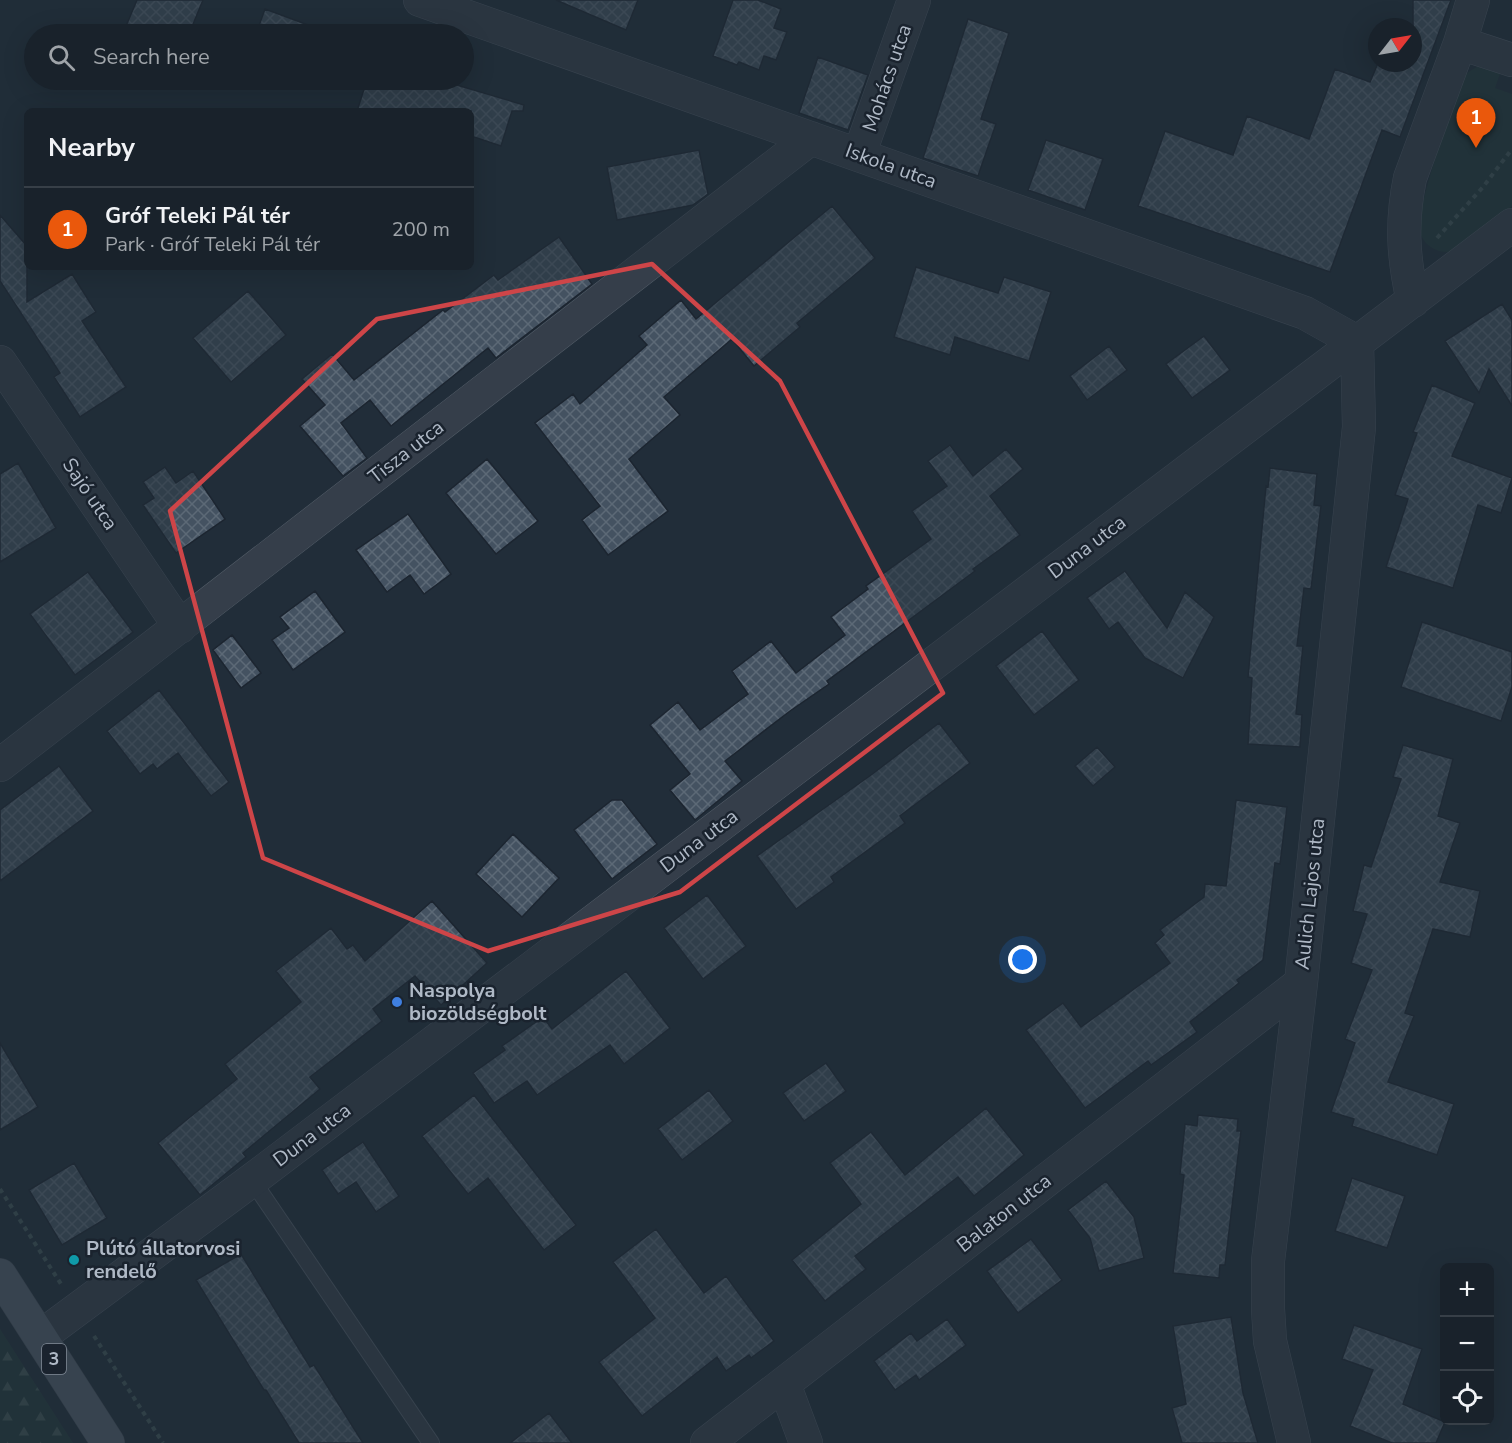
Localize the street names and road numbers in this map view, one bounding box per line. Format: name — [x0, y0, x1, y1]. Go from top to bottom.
street label: Mohács utca — [856, 21, 918, 135]
street label: Iskola utca — [842, 137, 940, 195]
street label: Tisza utca — [363, 414, 449, 490]
street label: Sajó utca — [56, 453, 124, 535]
street label: Duna utca — [1043, 509, 1131, 585]
street label: Duna utca — [655, 803, 743, 879]
street label: Aulich Lajos utca — [1289, 817, 1331, 971]
street label: Duna utca — [268, 1097, 356, 1173]
street label: Balaton utca — [951, 1168, 1057, 1258]
road number: 3 — [42, 1344, 66, 1374]

